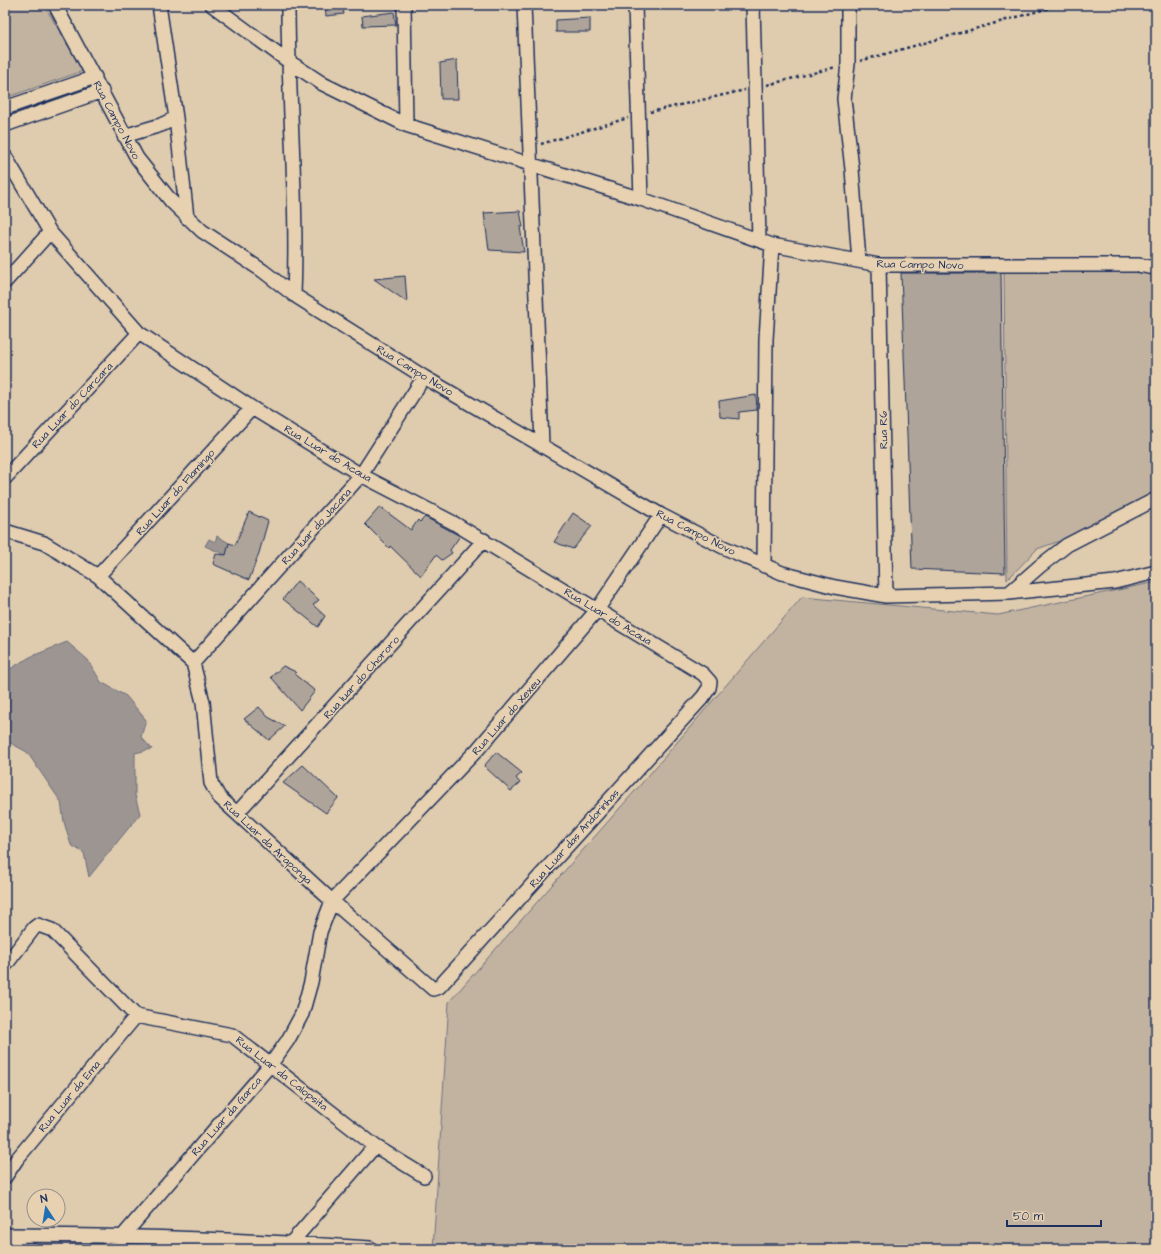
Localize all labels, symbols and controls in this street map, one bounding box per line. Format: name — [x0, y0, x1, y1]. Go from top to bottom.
street label: Rua Campo Novo — [89, 78, 144, 163]
street label: Rua Campo Novo — [876, 256, 964, 273]
street label: Rua Campo Novo — [374, 342, 457, 400]
street label: Rua Luar do Carcara — [28, 359, 117, 452]
street label: Rua R6 — [876, 411, 891, 449]
street label: Rua Luar do Acaua — [281, 421, 375, 486]
street label: Rua Luar do Flamingo — [133, 445, 220, 539]
street label: Rua luar do Jacana — [278, 485, 355, 568]
street label: Rua Campo Novo — [654, 506, 739, 559]
street label: Rua Luar do Acaua — [561, 584, 655, 649]
street label: Rua luar do Chororo — [320, 632, 403, 722]
street label: Rua Luar do Xexeu — [469, 674, 545, 758]
street label: Rua Luar das Andorinhas — [526, 785, 623, 891]
street label: Rua Luar da Araponga — [219, 797, 316, 888]
street label: Rua Luar da Calopsita — [233, 1033, 331, 1114]
street label: Rua Luar da Ema — [35, 1057, 104, 1135]
street label: Rua Luar da Garca — [188, 1073, 265, 1159]
north arrow — [26, 1188, 66, 1228]
text: N — [39, 1191, 49, 1207]
scale bar — [1007, 1202, 1101, 1228]
text: 50 m — [1013, 1208, 1044, 1225]

